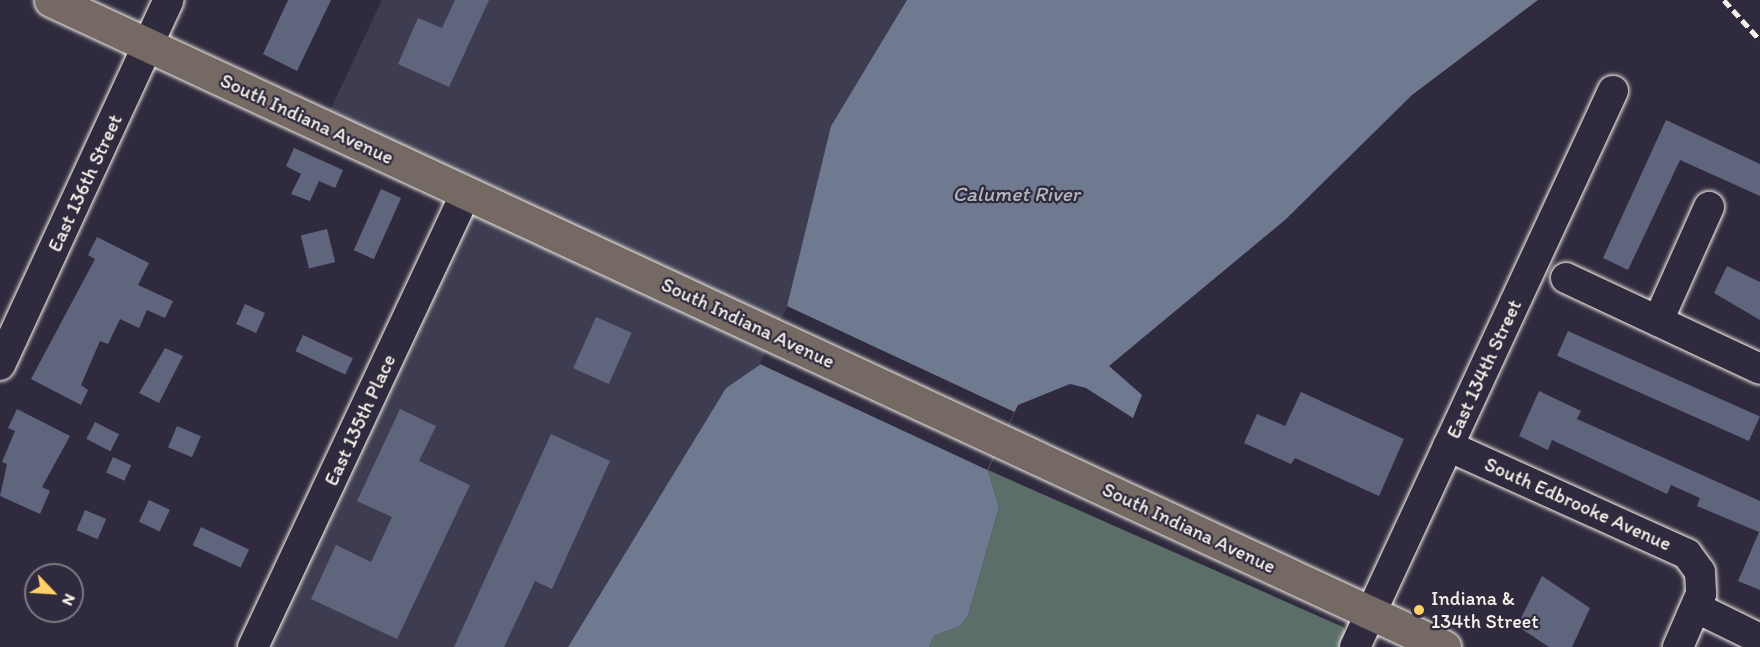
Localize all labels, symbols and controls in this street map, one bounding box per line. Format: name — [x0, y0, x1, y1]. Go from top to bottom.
street label: South Indiana Avenue — [217, 68, 397, 170]
street label: East 136th Street — [43, 111, 127, 255]
water label: Calumet River — [952, 181, 1080, 207]
street label: South Indiana Avenue — [658, 272, 838, 374]
street label: East 134th Street — [1442, 296, 1526, 442]
street label: East 135th Place — [319, 351, 401, 489]
street label: South Edbrooke Avenue — [1481, 452, 1675, 556]
street label: South Indiana Avenue — [1099, 477, 1279, 579]
north arrow — [24, 563, 84, 623]
place label: Indiana & 134th Street — [1431, 586, 1538, 633]
text: N — [58, 591, 80, 609]
marker: Indiana & 134th Street — [1412, 603, 1426, 617]

